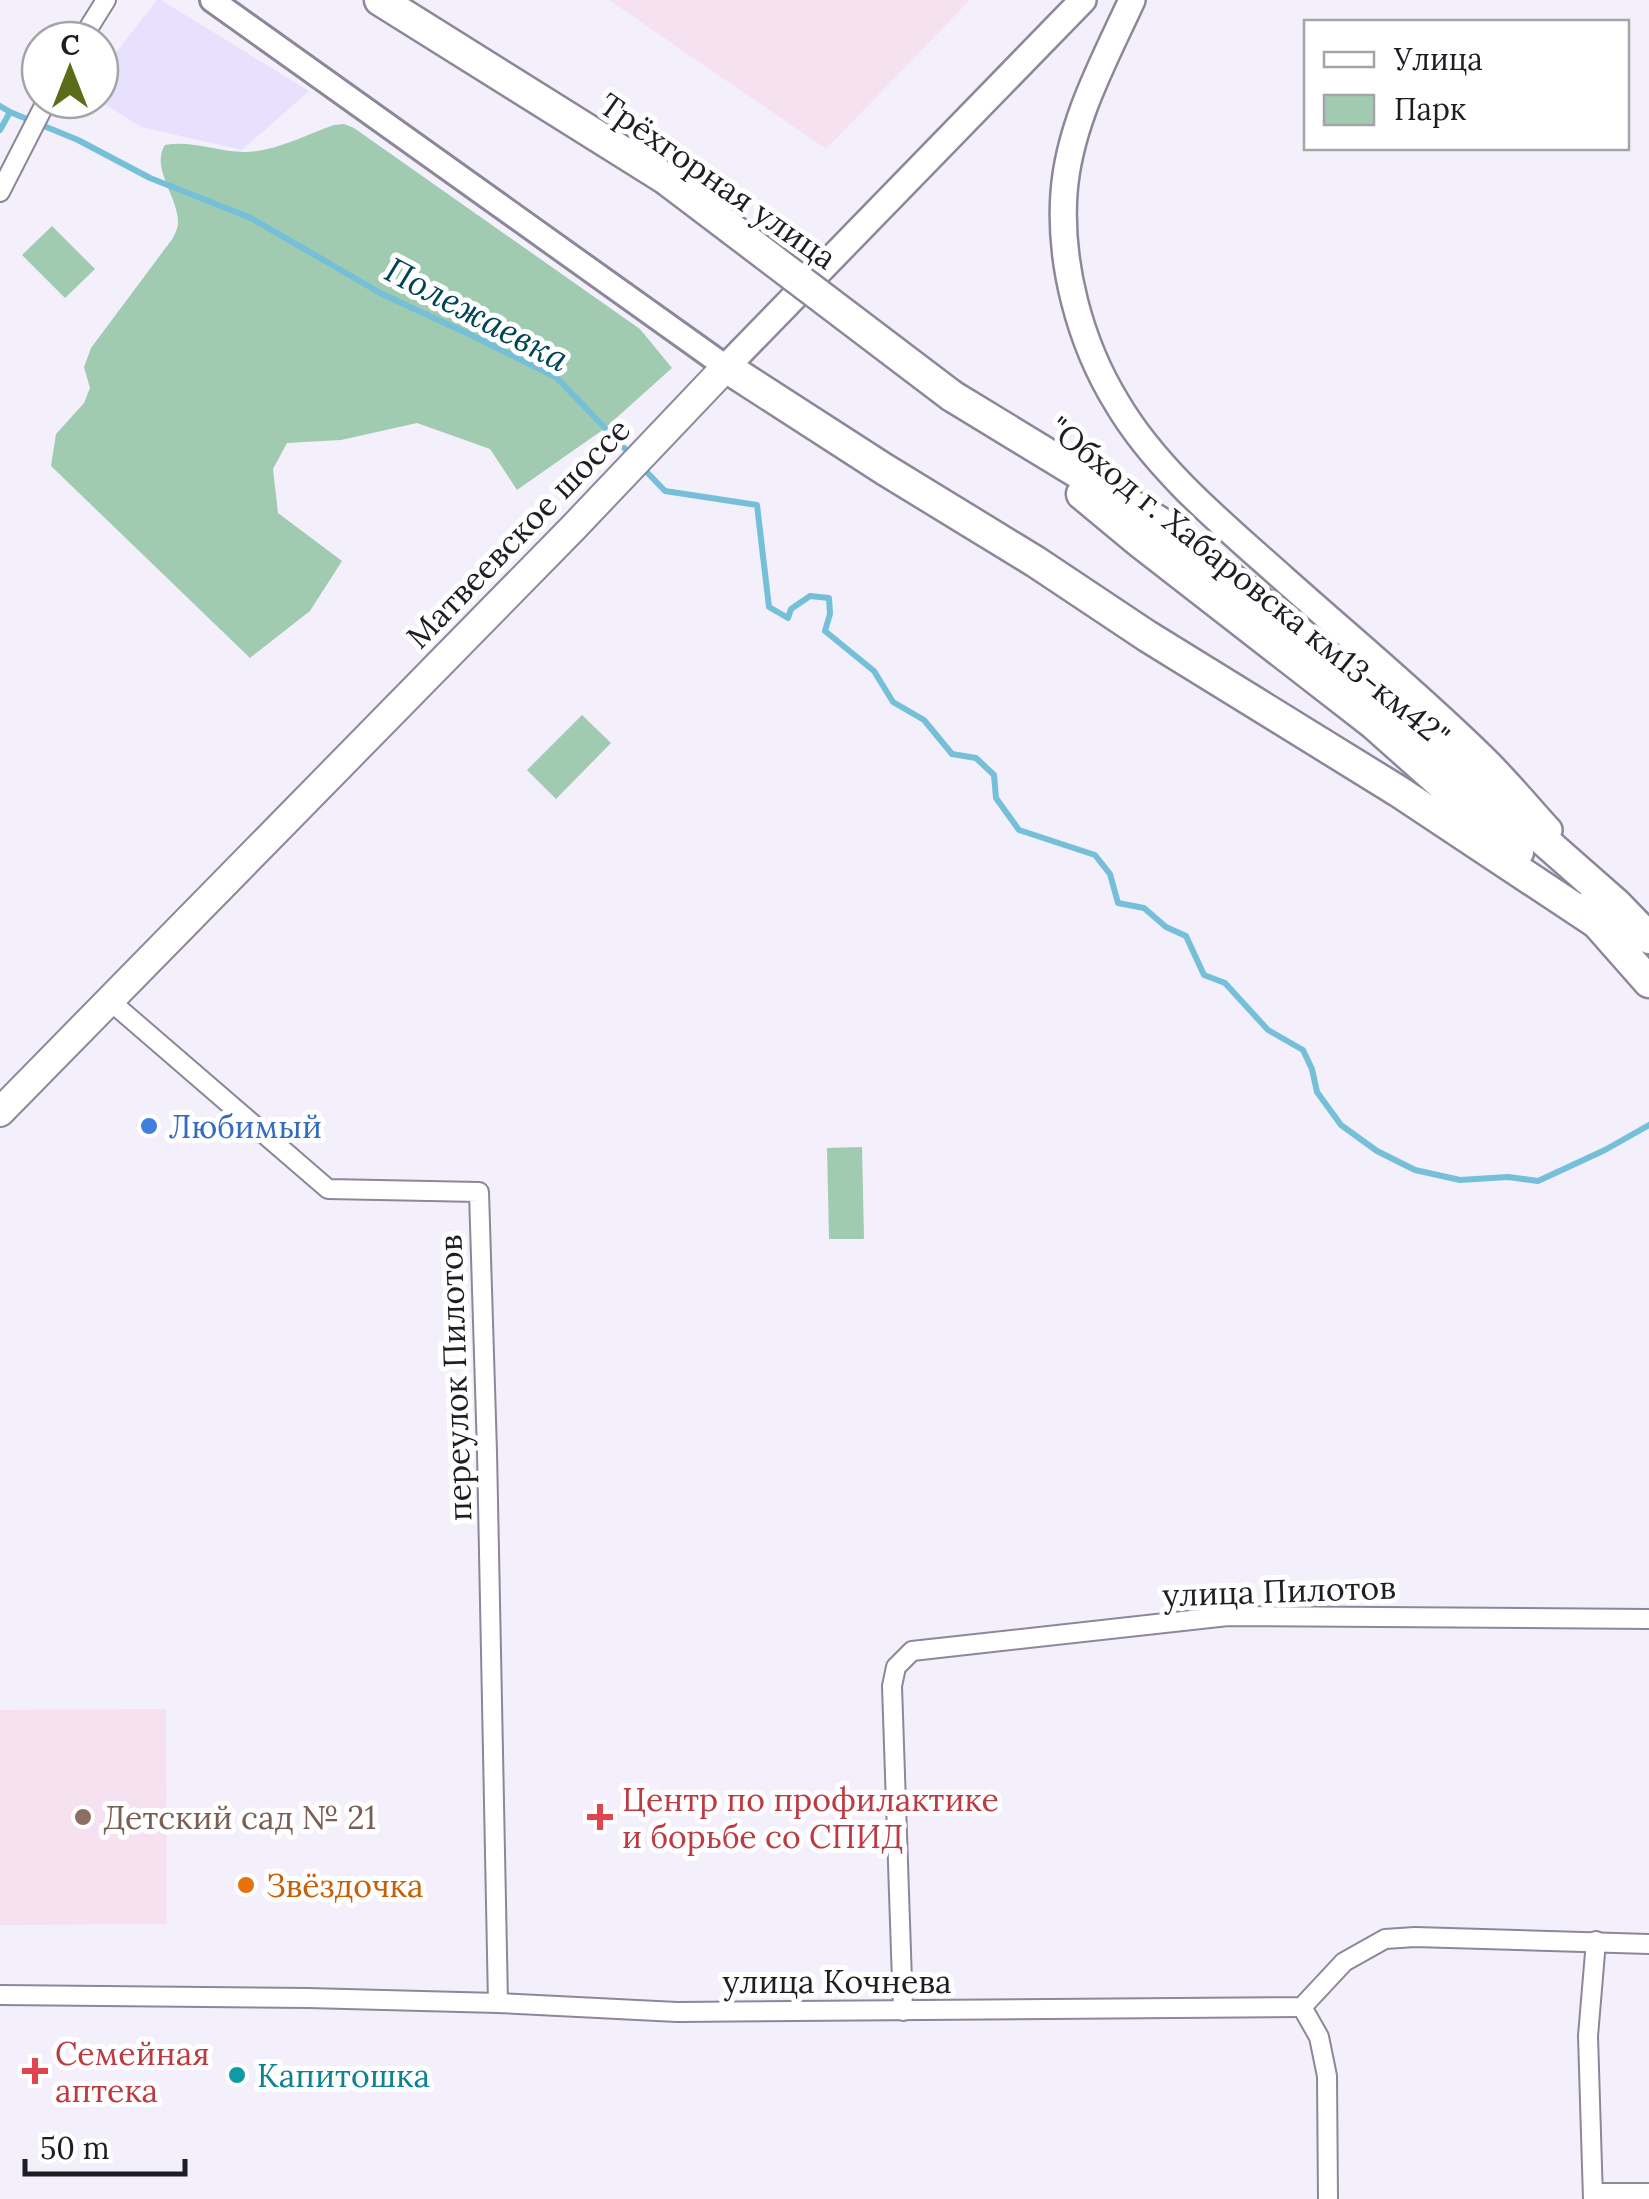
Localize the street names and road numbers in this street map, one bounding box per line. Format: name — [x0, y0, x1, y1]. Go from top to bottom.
street label: Трёхгорная улица — [592, 84, 844, 278]
street label: "Обход г. Хабаровска км13-км42" — [1040, 407, 1458, 757]
street label: Матвеевское шоссе — [398, 409, 638, 657]
street label: переулок Пилотов — [430, 1234, 480, 1522]
street label: улица Пилотов — [1162, 1566, 1396, 1616]
street label: улица Кочнева — [723, 1961, 951, 2002]

